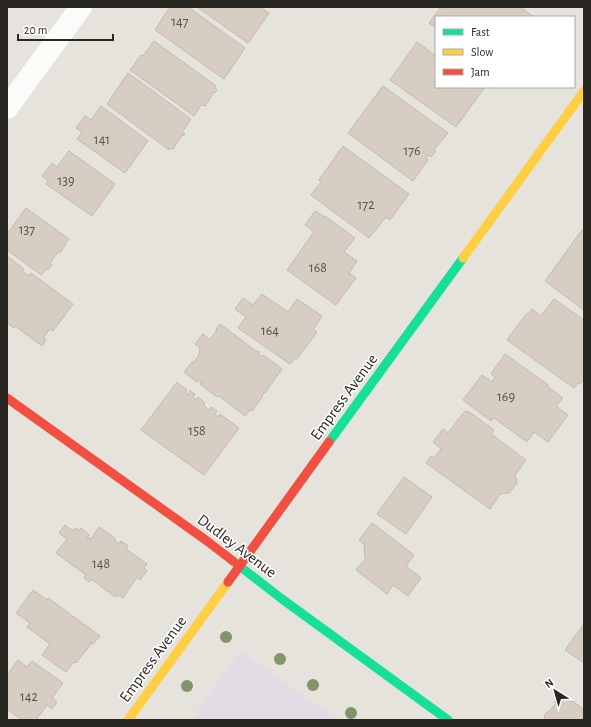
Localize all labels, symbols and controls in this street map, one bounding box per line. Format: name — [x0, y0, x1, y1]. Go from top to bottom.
house number: 147 — [171, 15, 189, 29]
scale bar — [18, 16, 113, 42]
legend — [435, 16, 575, 88]
text: 20 m — [24, 24, 47, 36]
text: Fast — [471, 26, 490, 38]
text: Slow — [471, 46, 493, 58]
text: Jam — [471, 66, 490, 78]
house number: 141 — [94, 133, 110, 147]
house number: 176 — [403, 144, 421, 158]
house number: 139 — [57, 174, 75, 188]
house number: 172 — [357, 198, 375, 212]
house number: 137 — [19, 223, 35, 237]
house number: 168 — [309, 261, 327, 275]
house number: 164 — [261, 324, 279, 338]
street label: Empress Avenue — [308, 351, 380, 443]
house number: 169 — [497, 390, 515, 404]
house number: 158 — [188, 424, 206, 438]
street label: Dudley Avenue — [194, 511, 279, 582]
house number: 148 — [92, 557, 110, 571]
street label: Empress Avenue — [117, 613, 189, 705]
north arrow — [535, 671, 575, 711]
text: N — [543, 677, 556, 690]
house number: 142 — [20, 690, 38, 704]

